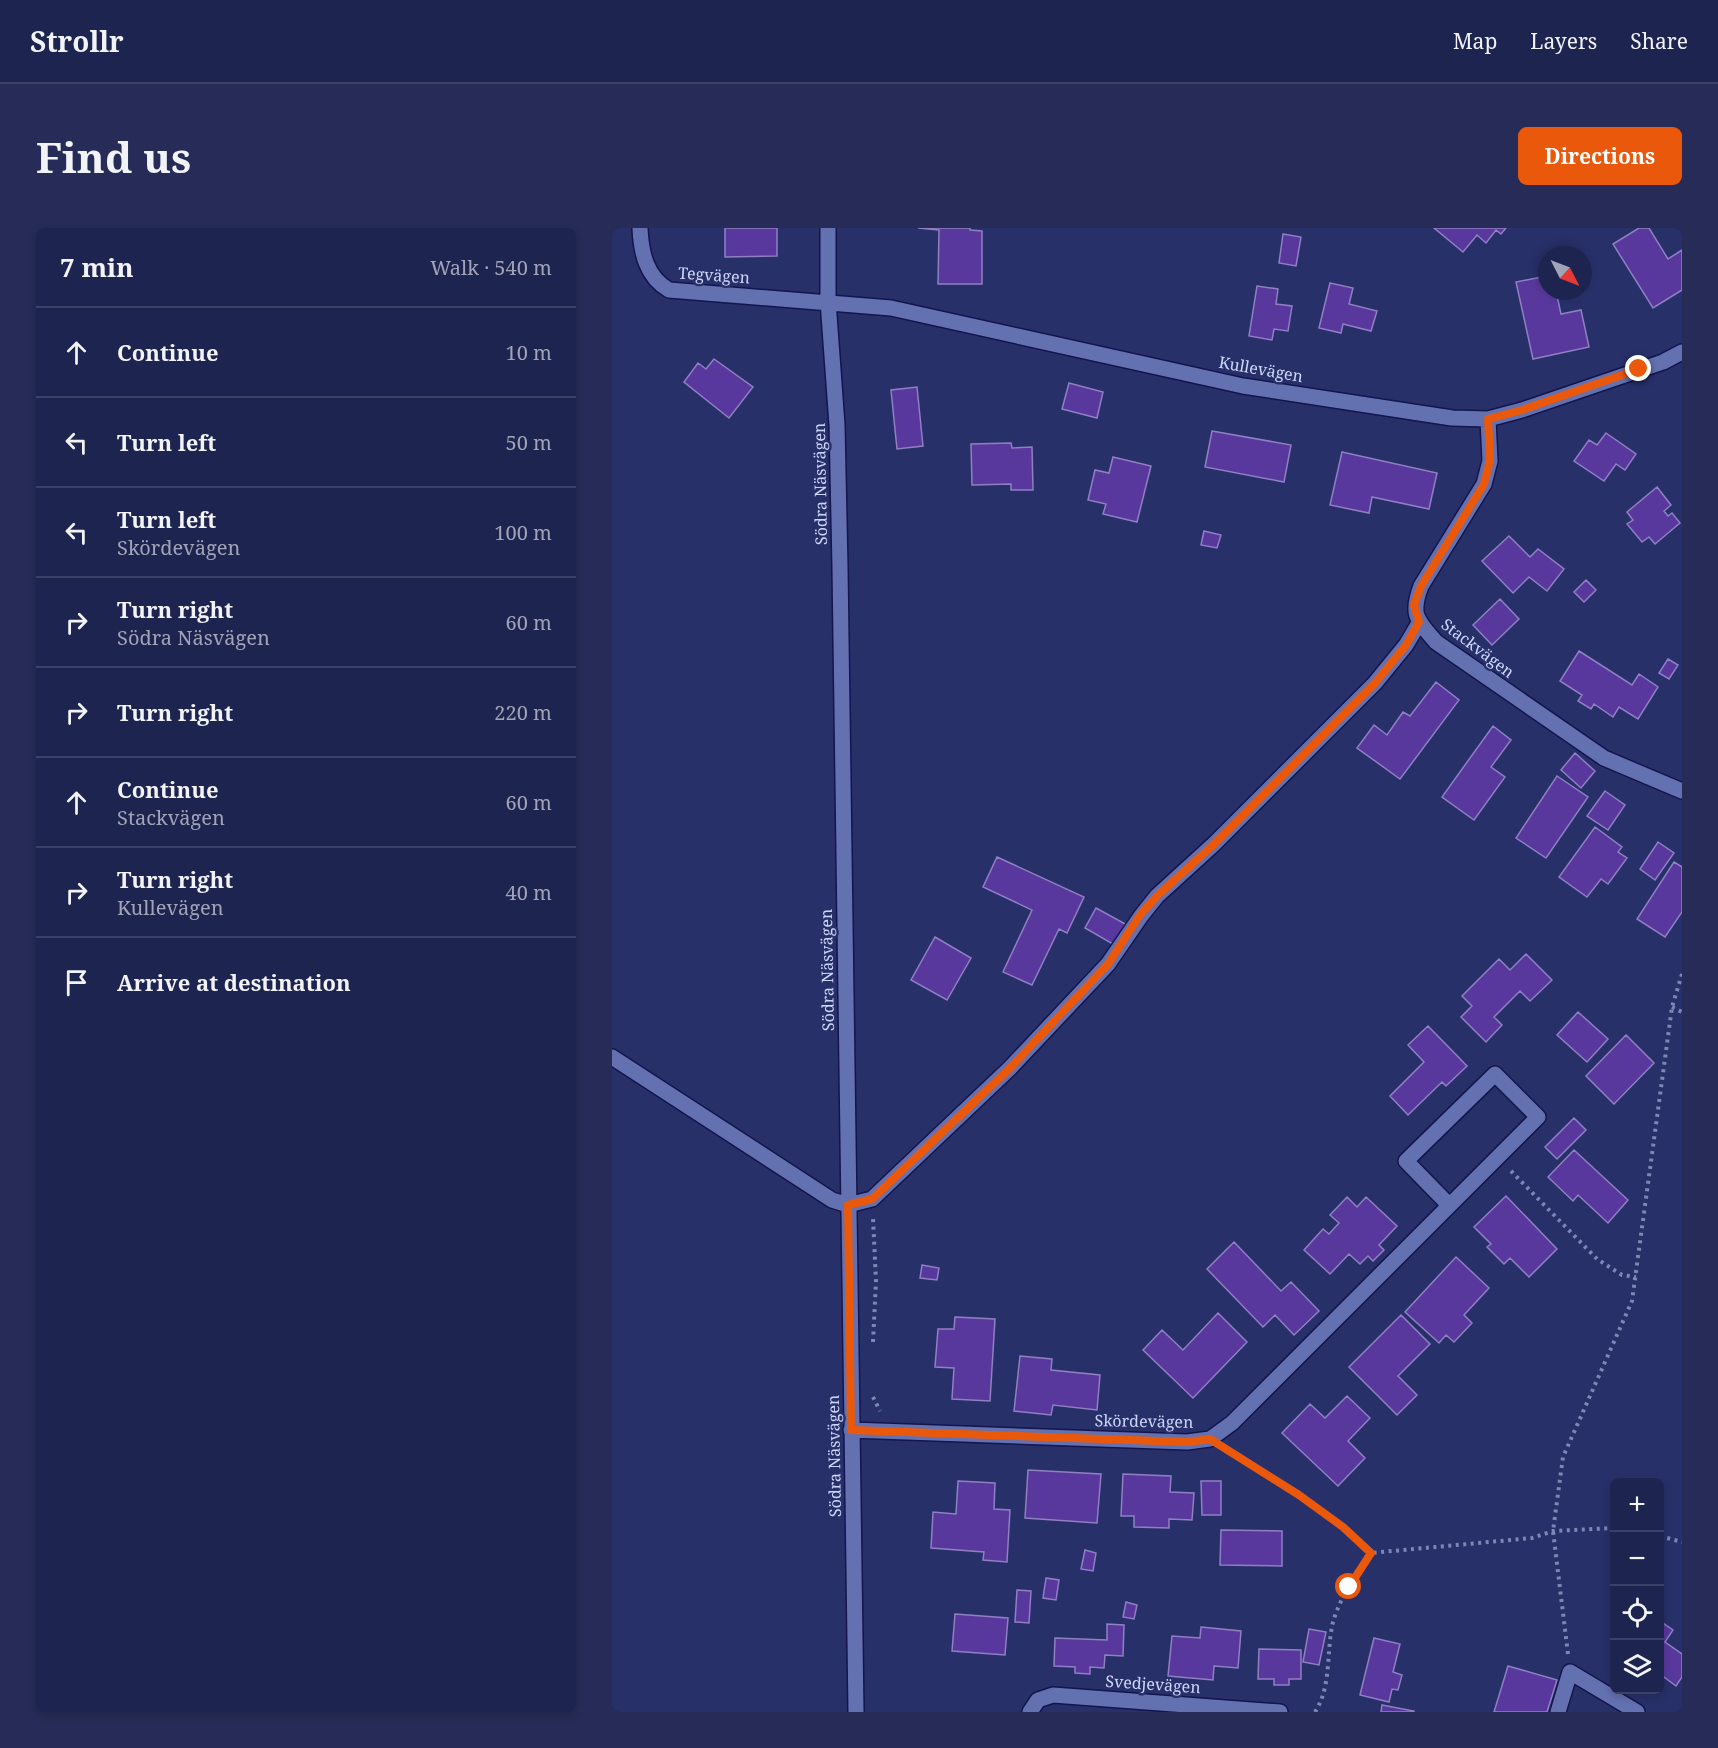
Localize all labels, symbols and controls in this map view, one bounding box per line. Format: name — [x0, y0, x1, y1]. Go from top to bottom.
text: Strollr — [30, 22, 124, 60]
text: Map — [1453, 27, 1497, 55]
text: Layers — [1530, 27, 1597, 55]
text: Share — [1630, 27, 1688, 55]
button: Directions — [1518, 127, 1682, 185]
text: Find us — [36, 128, 191, 185]
north arrow — [1538, 246, 1592, 300]
text: 7 min — [60, 249, 134, 285]
text: Walk · 540 m — [430, 254, 552, 281]
street label: Tegvägen — [677, 262, 751, 288]
icon: ahead — [60, 336, 93, 369]
text: Continue — [117, 337, 219, 367]
text: 10 m — [506, 339, 552, 366]
street label: Kullevägen — [1217, 351, 1305, 387]
route end — [1625, 355, 1651, 381]
street label: Södra Näsvägen — [808, 423, 832, 545]
icon: left — [60, 426, 93, 459]
text: Turn left — [117, 427, 216, 457]
text: 50 m — [506, 429, 552, 456]
text: Turn left — [117, 504, 216, 534]
icon: left — [60, 516, 93, 549]
text: 100 m — [494, 519, 552, 546]
text: Skördevägen — [117, 534, 240, 561]
text: Turn right — [117, 594, 233, 624]
icon: right — [60, 606, 93, 639]
text: 60 m — [506, 609, 552, 636]
street label: Stackvägen — [1437, 613, 1519, 683]
text: Södra Näsvägen — [117, 624, 270, 651]
icon: right — [60, 696, 93, 729]
text: Turn right — [117, 697, 233, 727]
text: 220 m — [494, 699, 552, 726]
text: Continue — [117, 774, 219, 804]
icon: ahead — [60, 786, 93, 819]
text: 60 m — [506, 789, 552, 816]
text: Stackvägen — [117, 804, 225, 831]
text: Turn right — [117, 864, 233, 894]
icon: right — [60, 876, 93, 909]
text: 40 m — [506, 879, 552, 906]
text: Kullevägen — [117, 894, 224, 921]
street label: Södra Näsvägen — [815, 909, 839, 1031]
icon: arrive — [60, 966, 93, 999]
text: Arrive at destination — [117, 967, 351, 997]
street label: Södra Näsvägen — [822, 1395, 846, 1517]
street label: Skördevägen — [1094, 1409, 1194, 1433]
map controls — [1610, 1478, 1664, 1694]
button: + — [1610, 1478, 1664, 1532]
button: − — [1610, 1532, 1664, 1586]
route start — [1335, 1573, 1361, 1599]
button: locate — [1610, 1586, 1664, 1640]
button: layers — [1610, 1640, 1664, 1694]
street label: Svedjevägen — [1105, 1670, 1201, 1698]

